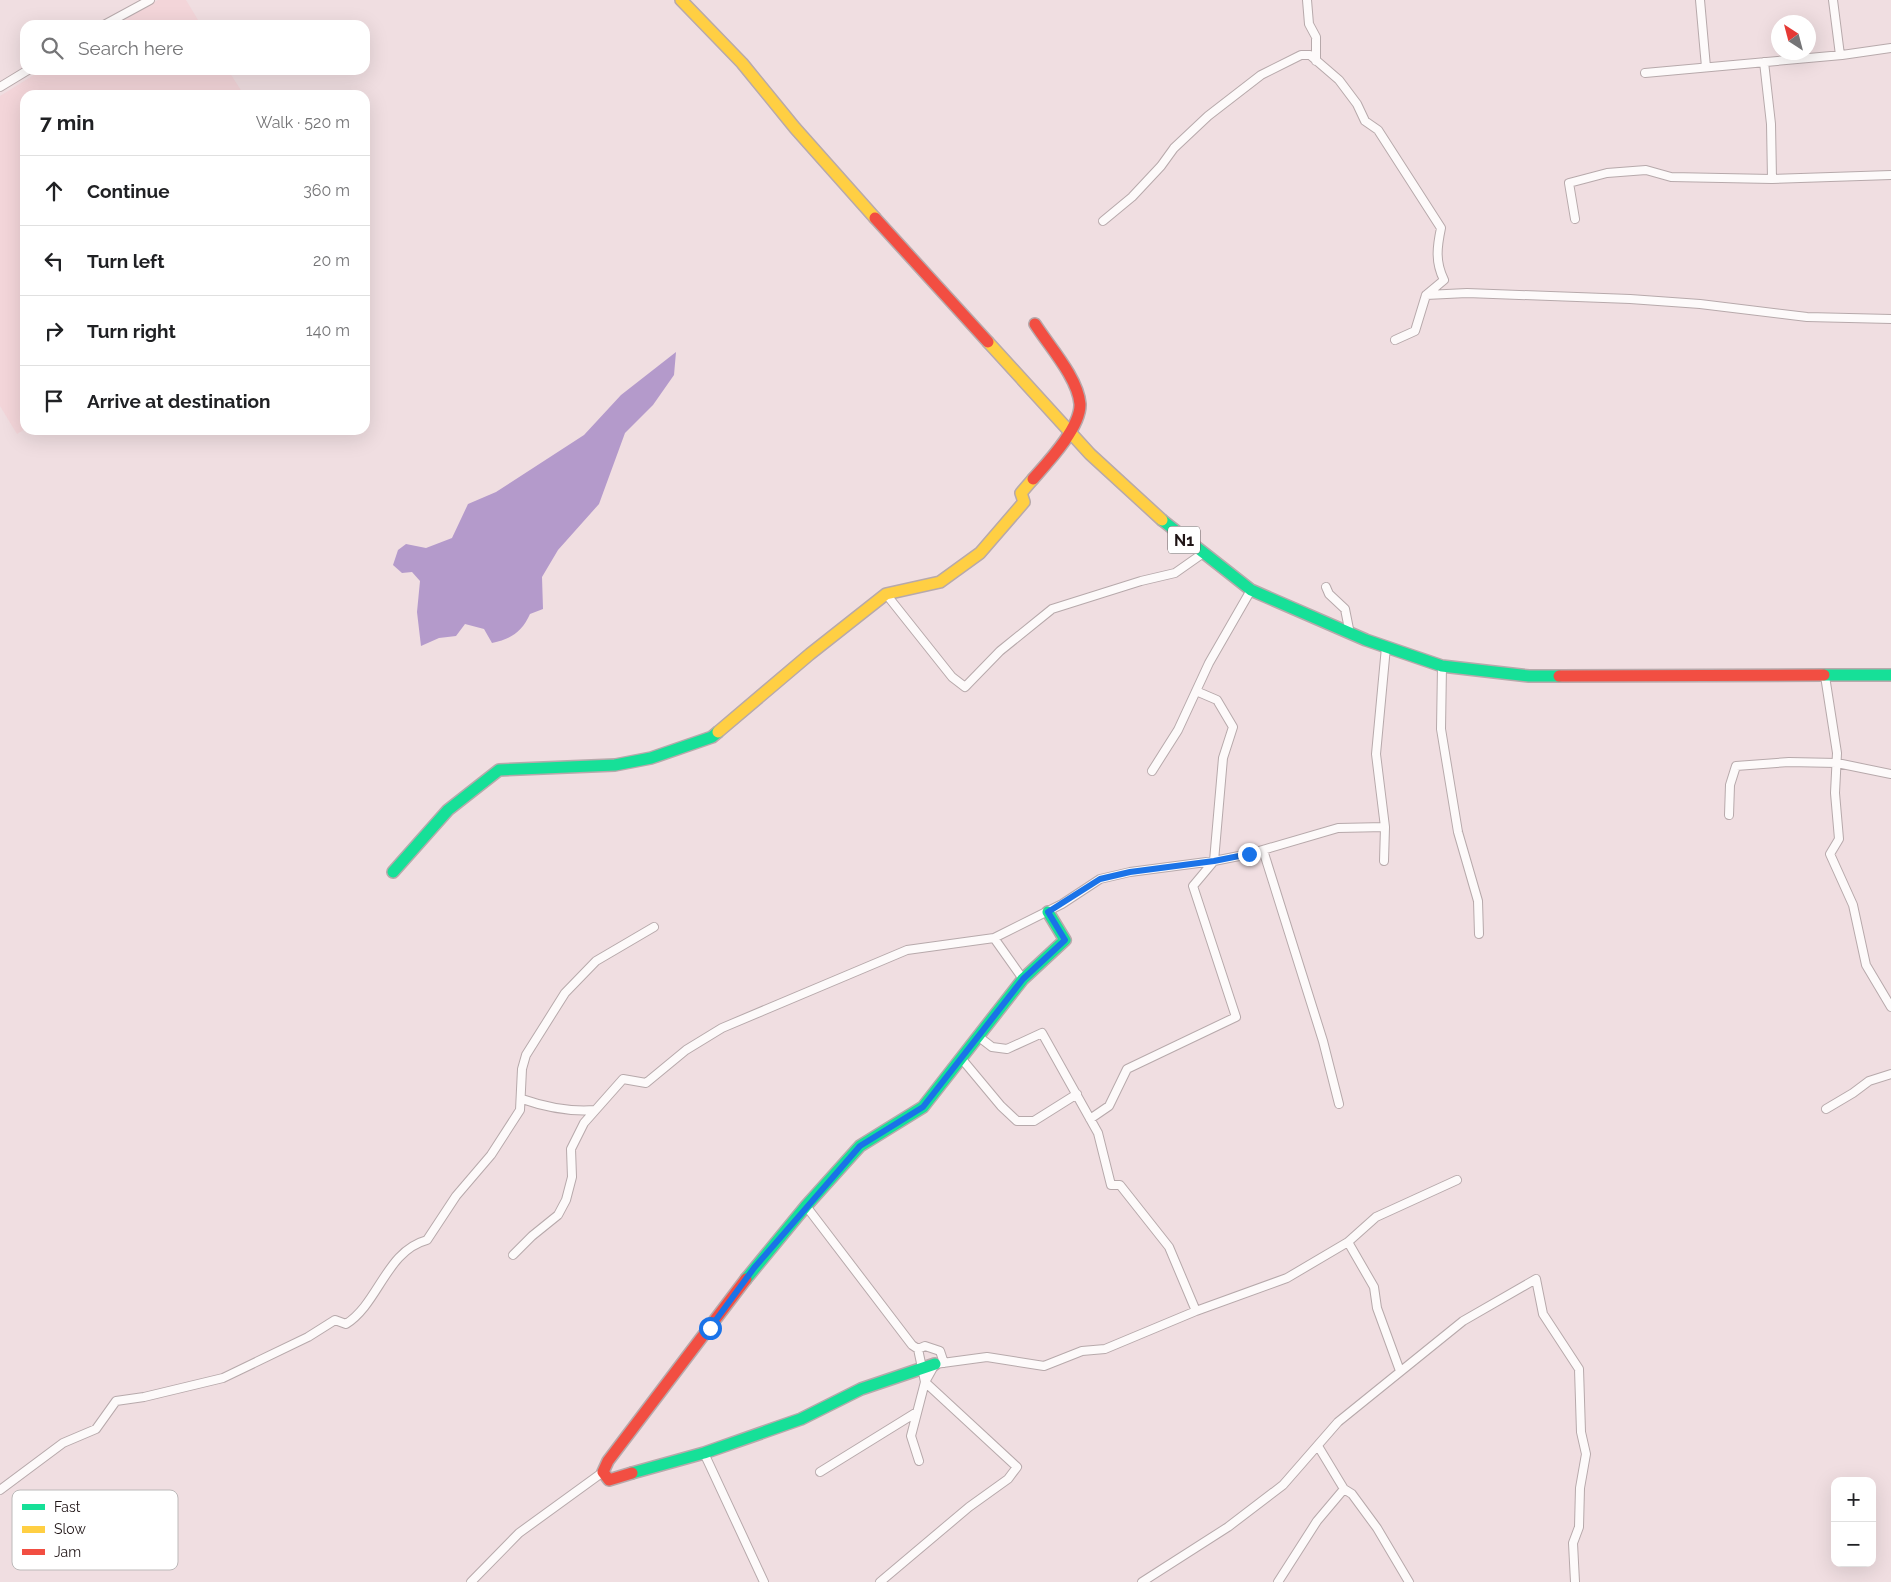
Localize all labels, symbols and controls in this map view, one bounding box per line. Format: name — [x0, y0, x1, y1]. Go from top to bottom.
north arrow — [1771, 15, 1816, 60]
search box — [20, 20, 370, 75]
icon: search — [38, 34, 66, 62]
text: Search here — [78, 37, 184, 59]
text: 7 min — [40, 110, 94, 135]
text: Walk · 520 m — [256, 113, 350, 132]
icon: ahead — [40, 177, 68, 205]
text: Continue — [87, 180, 170, 202]
text: 360 m — [303, 181, 350, 200]
icon: left — [40, 247, 68, 275]
text: Turn left — [87, 250, 164, 272]
text: 20 m — [313, 251, 350, 270]
icon: right — [40, 317, 68, 345]
text: Turn right — [87, 320, 176, 342]
text: 140 m — [306, 321, 350, 340]
icon: arrive — [40, 387, 68, 415]
text: Arrive at destination — [87, 390, 271, 412]
road number: N1 — [1168, 526, 1200, 554]
route end — [1238, 843, 1261, 866]
route start — [699, 1317, 722, 1340]
map controls — [1831, 1477, 1876, 1567]
button: + — [1831, 1477, 1876, 1522]
legend — [12, 1490, 178, 1570]
text: Fast — [54, 1499, 81, 1515]
text: Slow — [54, 1521, 86, 1537]
button: − — [1831, 1522, 1876, 1567]
text: Jam — [54, 1544, 81, 1560]

